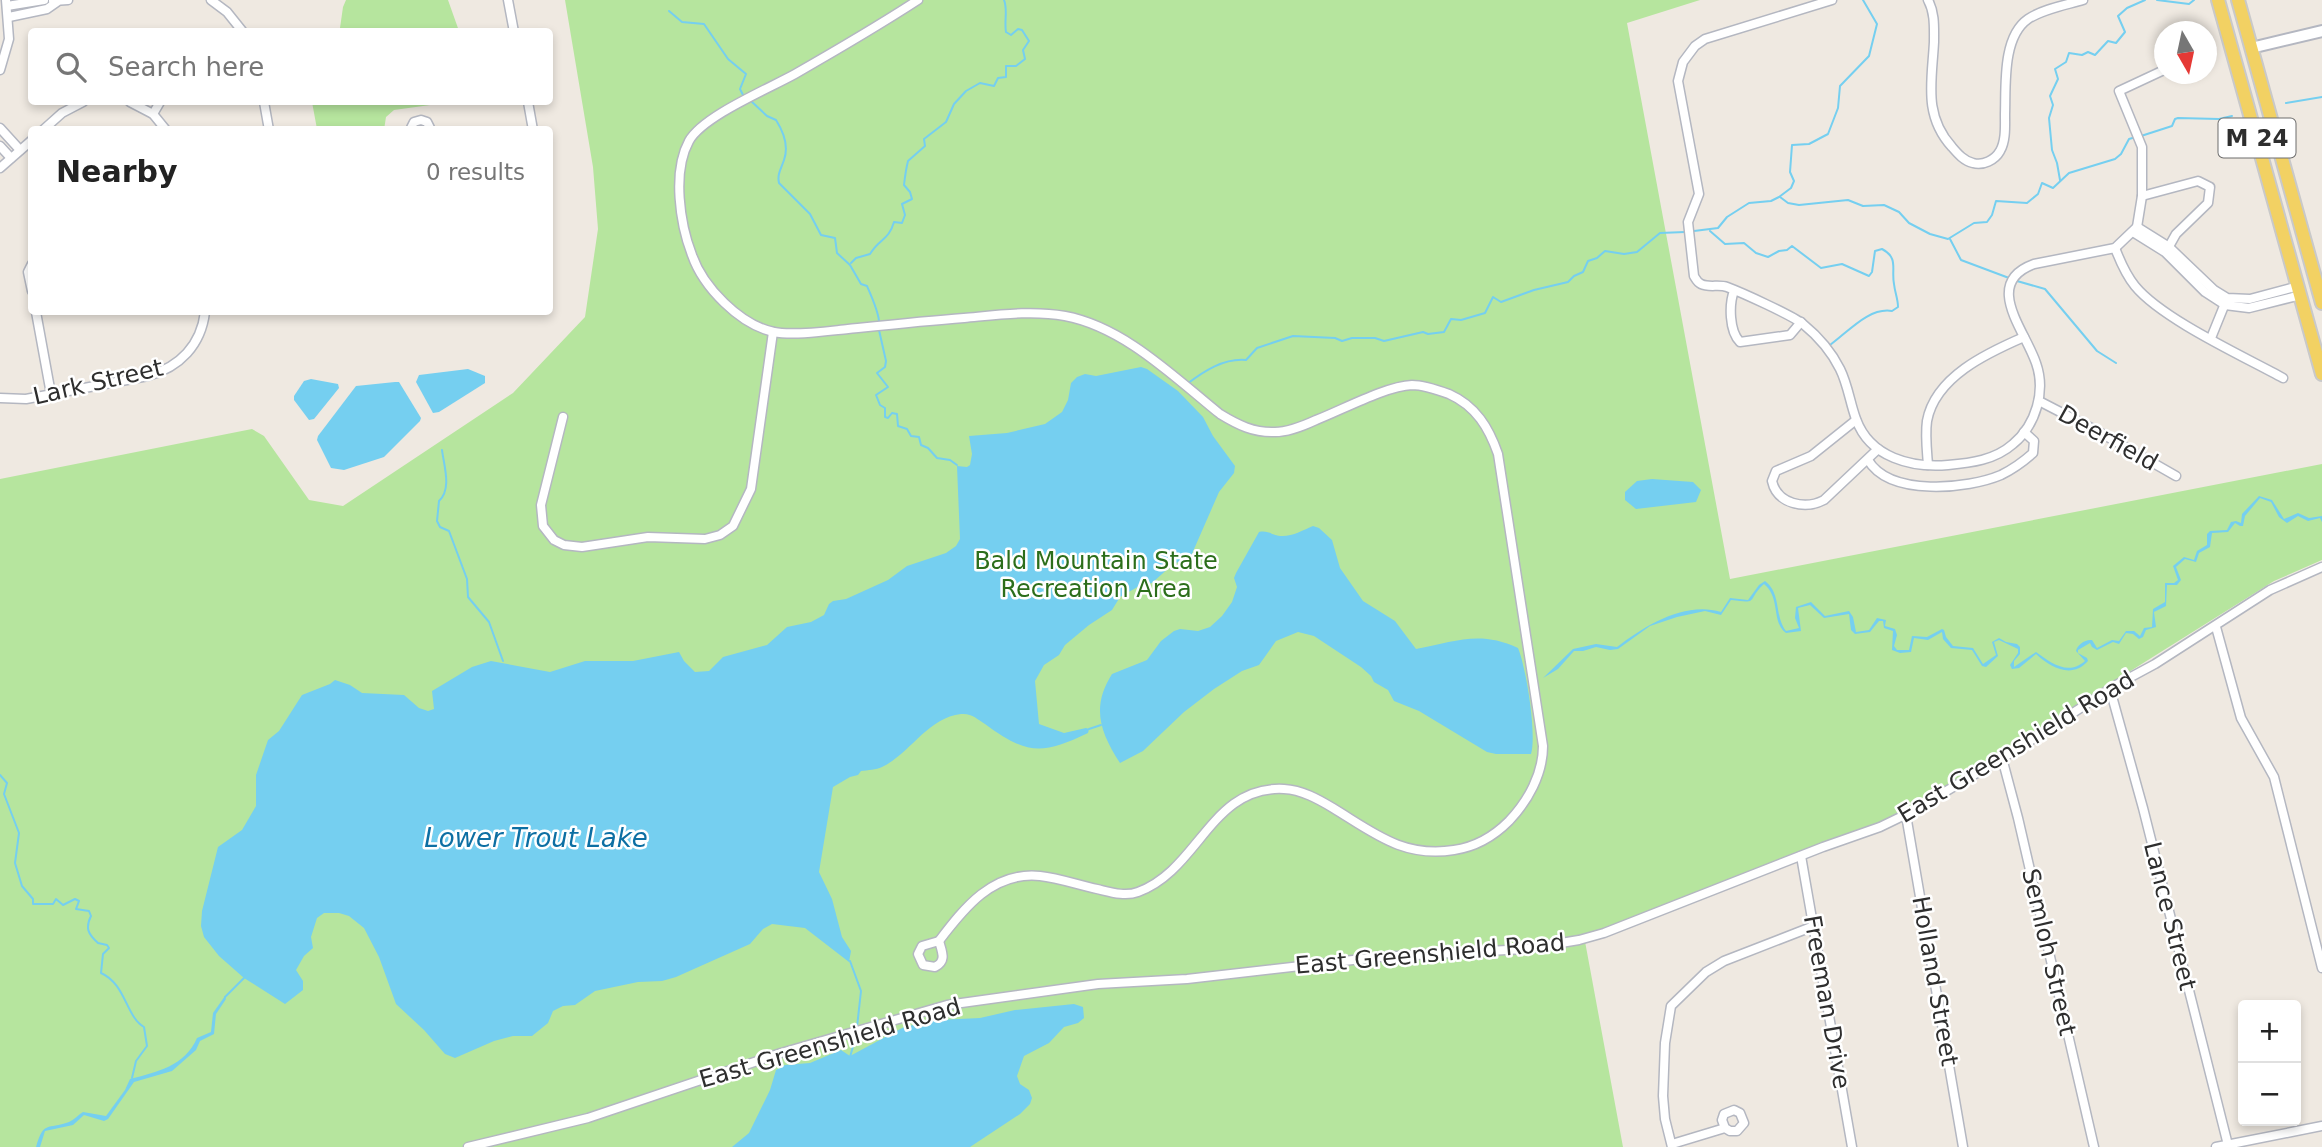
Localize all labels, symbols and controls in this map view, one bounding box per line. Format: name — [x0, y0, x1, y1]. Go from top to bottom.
north arrow — [2154, 21, 2217, 84]
search box — [28, 28, 553, 105]
icon: search — [52, 48, 90, 86]
text: Search here — [108, 52, 264, 82]
road number: M 24 — [2218, 119, 2296, 158]
text: Nearby — [56, 154, 178, 189]
text: 0 results — [426, 159, 525, 185]
street label: Lark Street — [30, 353, 166, 411]
street label: Deerfield — [2053, 399, 2163, 477]
park label: Bald Mountain State Recreation Area — [974, 547, 1218, 603]
street label: East Greenshield Road — [1893, 665, 2139, 829]
water label: Lower Trout Lake — [424, 823, 648, 853]
street label: Lance Street — [2138, 839, 2202, 993]
street label: Semloh Street — [2016, 866, 2082, 1038]
street label: Holland Street — [1906, 894, 1964, 1068]
street label: Freeman Drive — [1798, 913, 1856, 1091]
street label: East Greenshield Road — [1294, 928, 1566, 980]
street label: East Greenshield Road — [696, 992, 964, 1094]
map controls — [2238, 1000, 2301, 1126]
button: + — [2238, 1000, 2301, 1063]
button: − — [2238, 1063, 2301, 1126]

